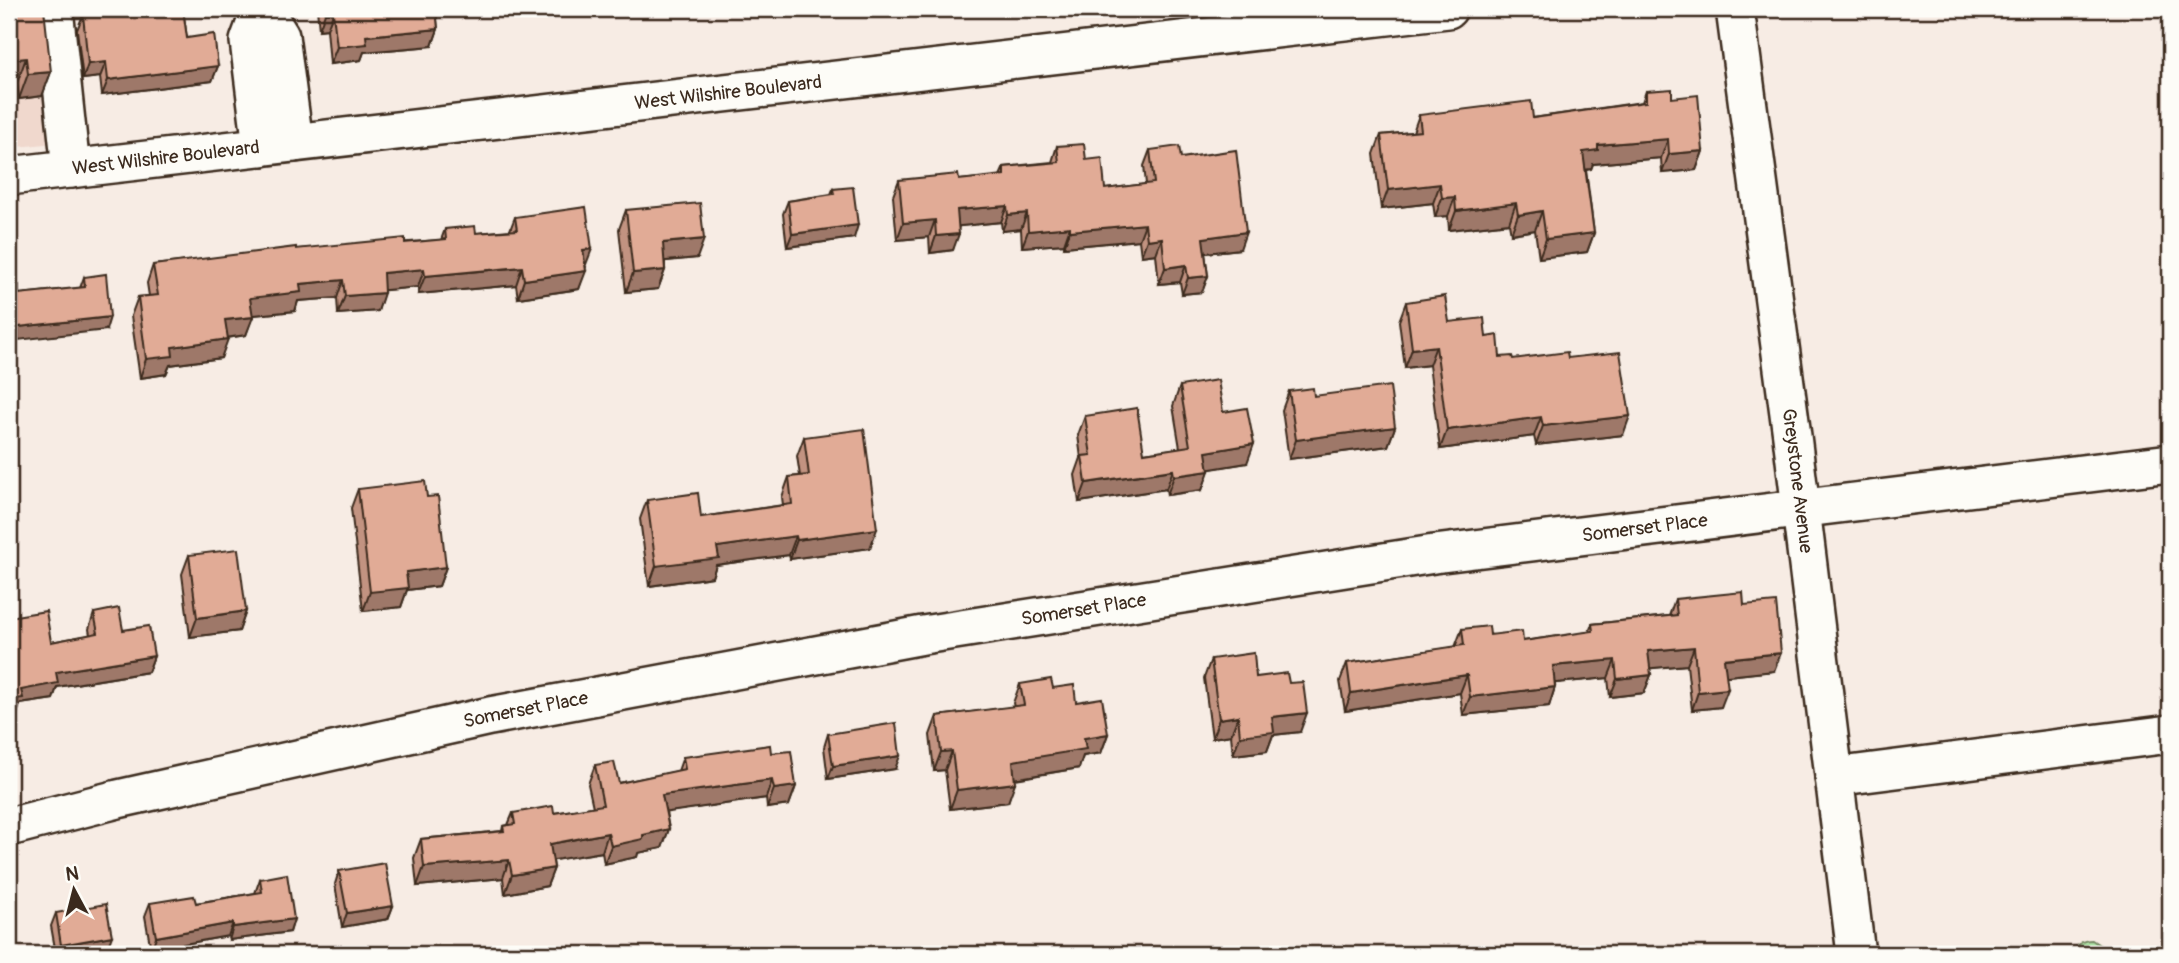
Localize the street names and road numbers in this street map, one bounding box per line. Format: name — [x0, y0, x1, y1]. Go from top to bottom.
street label: West Wilshire Boulevard — [633, 70, 823, 115]
street label: West Wilshire Boulevard — [71, 135, 261, 181]
street label: Greystone Avenue — [1776, 407, 1818, 555]
street label: Somerset Place — [1581, 508, 1710, 548]
street label: Somerset Place — [1020, 588, 1149, 631]
street label: Somerset Place — [461, 686, 591, 734]

